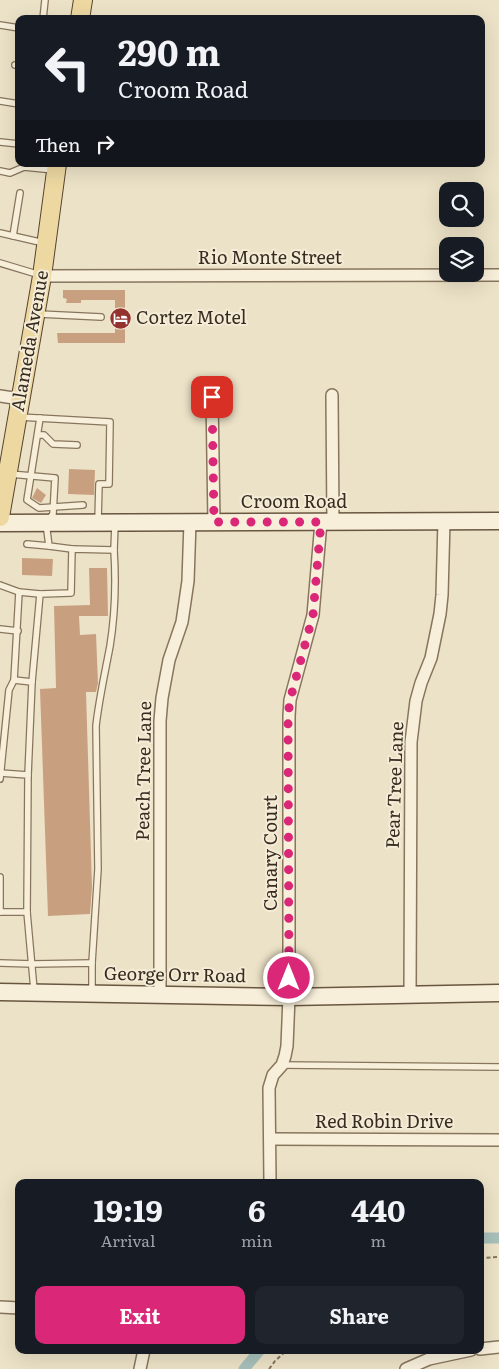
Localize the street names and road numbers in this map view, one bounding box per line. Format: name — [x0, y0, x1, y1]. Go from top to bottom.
street label: Rio Monte Street — [198, 243, 343, 270]
street label: Alameda Avenue — [3, 268, 54, 413]
street label: Croom Road — [241, 487, 347, 514]
street label: Peach Tree Lane — [128, 701, 157, 841]
street label: Pear Tree Lane — [378, 721, 409, 849]
street label: Canary Court — [256, 794, 283, 911]
street label: George Orr Road — [104, 959, 246, 988]
street label: Red Robin Drive — [315, 1107, 453, 1134]

